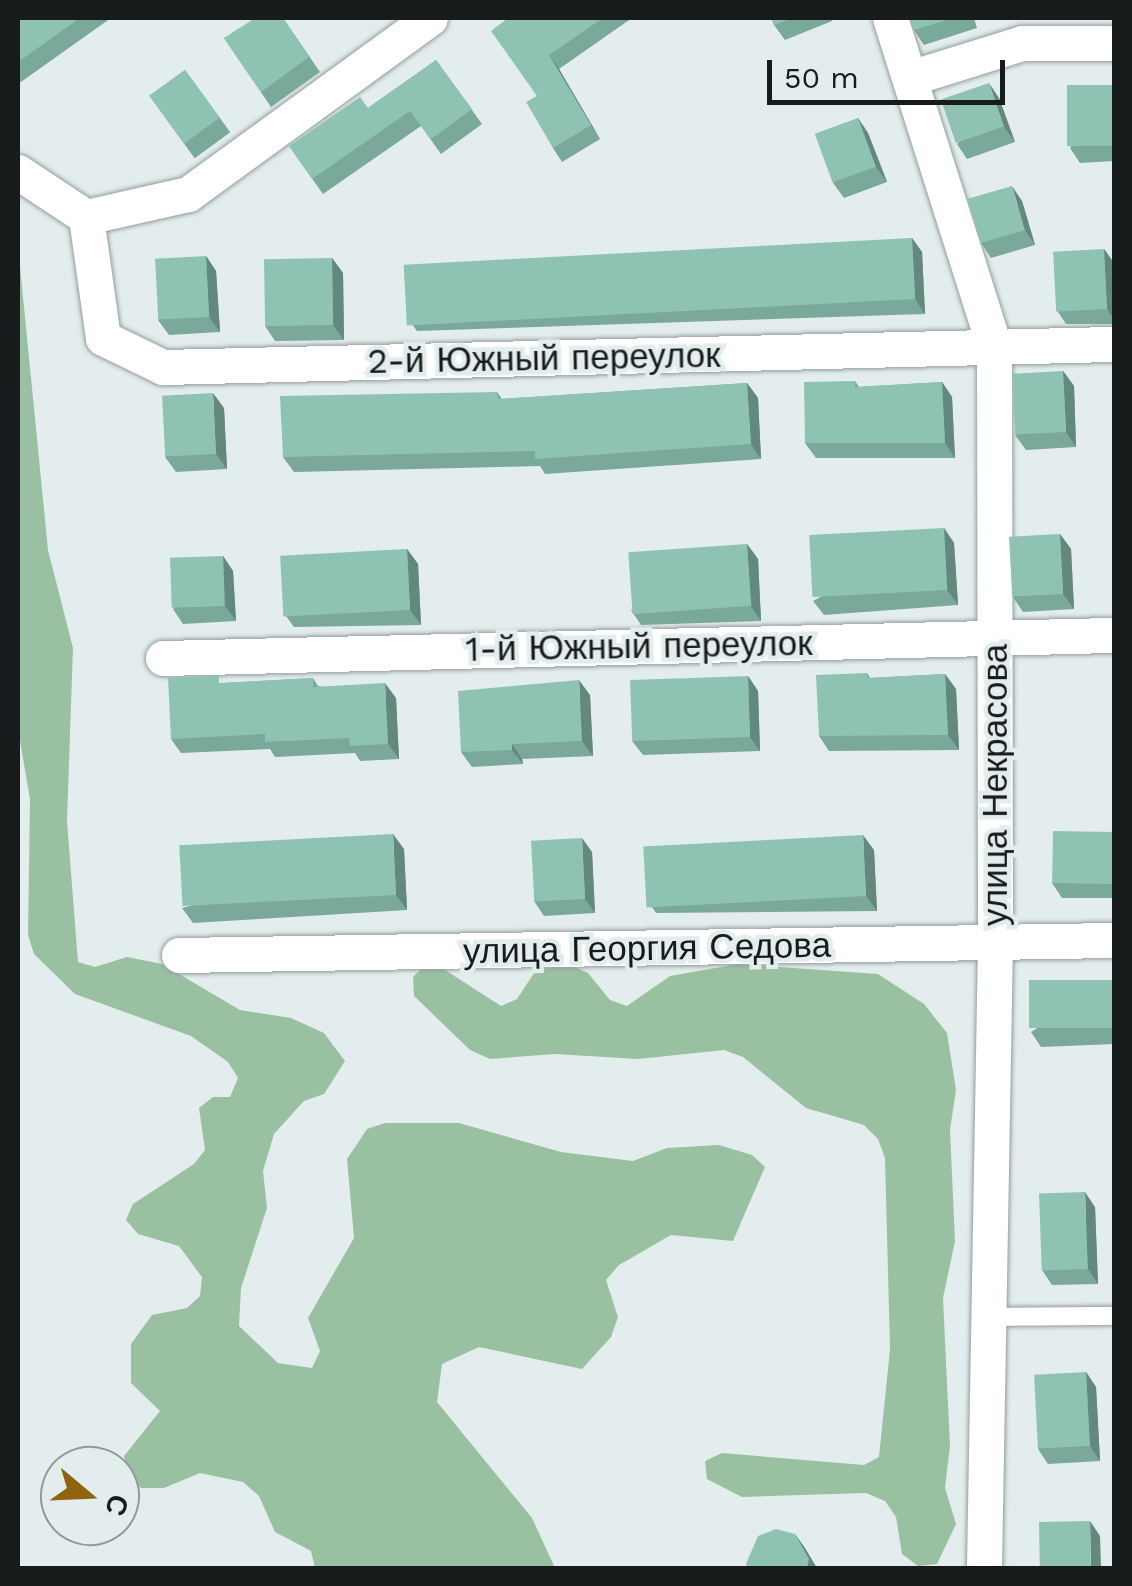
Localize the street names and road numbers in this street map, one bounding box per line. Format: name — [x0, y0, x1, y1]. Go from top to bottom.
street label: 2-й Южный переулок — [367, 334, 721, 382]
street label: 1-й Южный переулок — [465, 622, 813, 670]
street label: улица Некрасова — [974, 644, 1016, 926]
street label: улица Георгия Седова — [463, 924, 831, 972]

